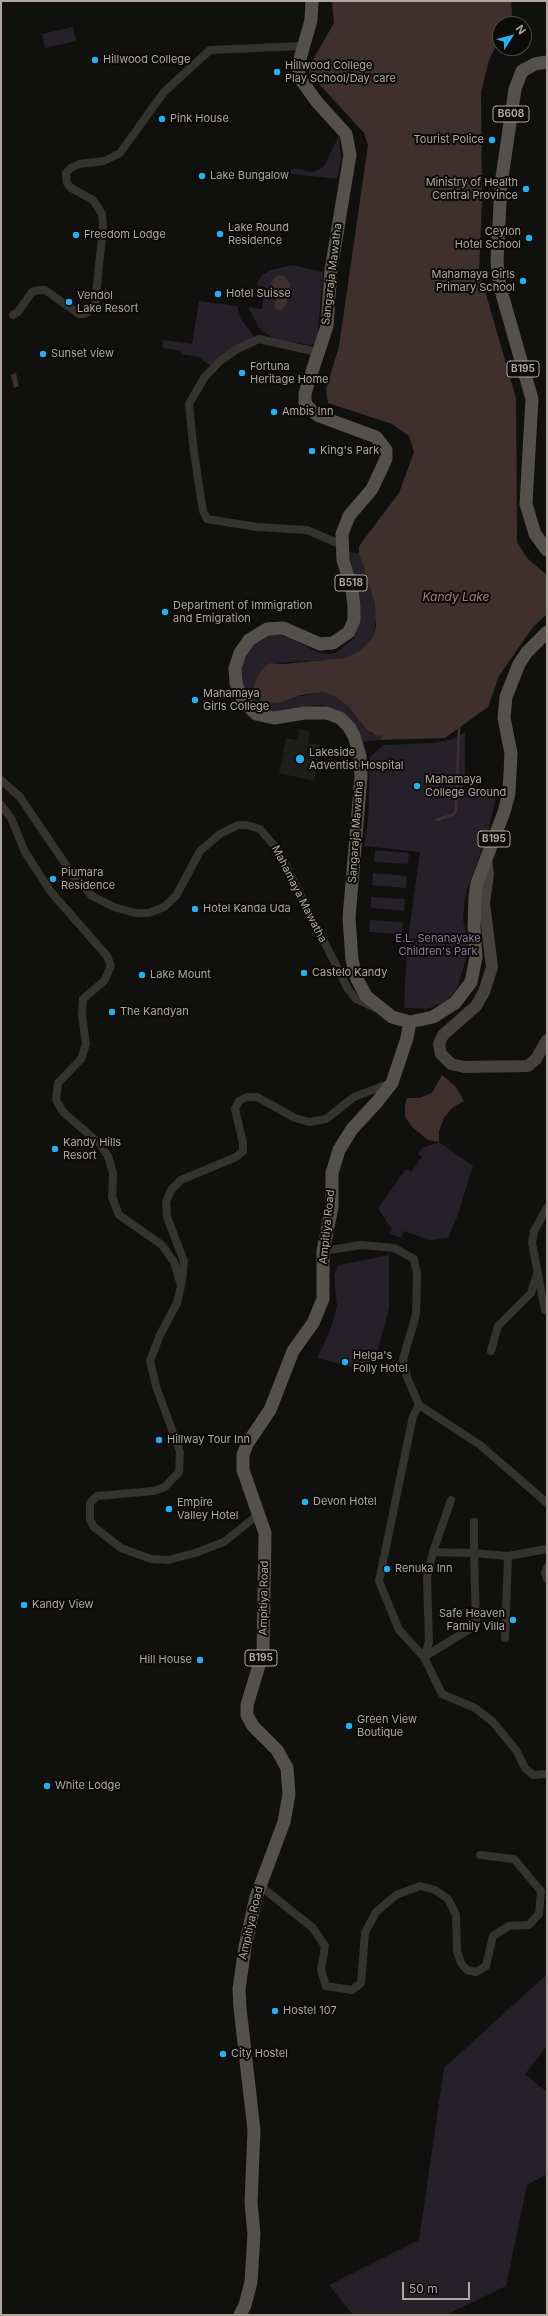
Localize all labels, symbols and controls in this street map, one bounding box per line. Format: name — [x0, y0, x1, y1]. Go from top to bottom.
north arrow — [492, 16, 532, 56]
text: N — [513, 22, 529, 37]
place label: Hillwood College — [103, 53, 191, 67]
marker: Hillwood College — [90, 55, 100, 65]
place label: Hillwood College Play School/Day care — [285, 59, 396, 85]
marker: Hillwood College Play School/Day care — [272, 67, 282, 77]
road number: B608 — [493, 106, 529, 122]
place label: Pink House — [170, 112, 229, 126]
marker: Pink House — [157, 114, 167, 124]
place label: Tourist Police — [414, 133, 484, 147]
marker: Tourist Police — [487, 135, 497, 145]
place label: Lake Bungalow — [210, 169, 289, 183]
marker: Lake Bungalow — [197, 171, 207, 181]
place label: Ministry of Health Central Province — [426, 176, 518, 202]
marker: Ministry of Health Central Province — [521, 184, 531, 194]
place label: Lake Round Residence — [228, 221, 289, 247]
street label: Sangaraja Mawatha — [319, 222, 345, 326]
place label: Ceylon Hotel School — [455, 225, 521, 251]
place label: Freedom Lodge — [84, 228, 166, 242]
marker: Lake Round Residence — [215, 229, 225, 239]
marker: Freedom Lodge — [71, 230, 81, 240]
marker: Ceylon Hotel School — [524, 233, 534, 243]
place label: Mahamaya Girls Primary School — [432, 268, 515, 294]
marker: Mahamaya Girls Primary School — [518, 276, 528, 286]
place label: Hotel Suisse — [226, 287, 291, 301]
place label: Vendol Lake Resort — [77, 289, 138, 315]
marker: Hotel Suisse — [213, 289, 223, 299]
marker: Vendol Lake Resort — [64, 297, 74, 307]
place label: Sunset view — [51, 347, 114, 361]
marker: Sunset view — [38, 349, 48, 359]
place label: Fortuna Heritage Home — [250, 360, 328, 386]
road number: B195 — [507, 361, 539, 377]
marker: Fortuna Heritage Home — [237, 368, 247, 378]
place label: Ambis Inn — [282, 405, 333, 419]
marker: Ambis Inn — [269, 407, 279, 417]
place label: King's Park — [320, 444, 379, 458]
marker: King's Park — [307, 446, 317, 456]
road number: B518 — [335, 575, 367, 591]
water label: Kandy Lake — [423, 590, 489, 604]
place label: Department of Immigration and Emigration — [173, 599, 313, 625]
marker: Department of Immigration and Emigration — [160, 607, 170, 617]
place label: Mahamaya Girls College — [203, 687, 269, 713]
marker: Mahamaya Girls College — [190, 695, 200, 705]
place label: Lakeside Adventist Hospital — [309, 746, 403, 772]
marker: Lakeside Adventist Hospital — [294, 753, 306, 765]
place label: Mahamaya College Ground — [425, 773, 506, 799]
street label: Sangaraja Mawatha — [346, 780, 366, 884]
marker: Mahamaya College Ground — [412, 781, 422, 791]
road number: B195 — [478, 831, 510, 847]
street label: Mahamaya Mawatha — [269, 843, 329, 945]
place label: Piumara Residence — [61, 866, 115, 892]
marker: Piumara Residence — [48, 874, 58, 884]
place label: Hotel Kanda Uda — [203, 902, 291, 916]
marker: Hotel Kanda Uda — [190, 904, 200, 914]
park label: E.L. Senanayake Children's Park — [395, 932, 481, 958]
place label: Castelo Kandy — [312, 966, 387, 980]
place label: Lake Mount — [150, 968, 211, 982]
marker: Castelo Kandy — [299, 968, 309, 978]
marker: Lake Mount — [137, 970, 147, 980]
place label: The Kandyan — [120, 1005, 189, 1019]
marker: The Kandyan — [107, 1007, 117, 1017]
place label: Kandy Hills Resort — [63, 1136, 121, 1162]
marker: Kandy Hills Resort — [50, 1144, 60, 1154]
street label: Ampitiya Road — [317, 1189, 337, 1265]
place label: Helga's Folly Hotel — [353, 1349, 408, 1375]
marker: Helga's Folly Hotel — [340, 1357, 350, 1367]
place label: Hillway Tour Inn — [167, 1433, 250, 1447]
marker: Hillway Tour Inn — [154, 1435, 164, 1445]
place label: Devon Hotel — [313, 1495, 377, 1509]
place label: Empire Valley Hotel — [177, 1496, 238, 1522]
marker: Devon Hotel — [300, 1497, 310, 1507]
marker: Empire Valley Hotel — [164, 1504, 174, 1514]
street label: Ampitiya Road — [257, 1560, 271, 1636]
place label: Renuka Inn — [395, 1562, 453, 1576]
marker: Renuka Inn — [382, 1564, 392, 1574]
place label: Kandy View — [32, 1598, 94, 1612]
marker: Kandy View — [19, 1600, 29, 1610]
place label: Safe Heaven Family Villa — [439, 1607, 505, 1633]
marker: Safe Heaven Family Villa — [508, 1615, 518, 1625]
road number: B195 — [245, 1650, 277, 1666]
place label: Hill House — [139, 1653, 192, 1667]
marker: Hill House — [195, 1655, 205, 1665]
place label: Green View Boutique — [357, 1713, 417, 1739]
marker: Green View Boutique — [344, 1721, 354, 1731]
place label: White Lodge — [55, 1779, 121, 1793]
marker: White Lodge — [42, 1781, 52, 1791]
street label: Ampitiya Road — [236, 1885, 266, 1961]
place label: Hostel 107 — [283, 2004, 337, 2018]
marker: Hostel 107 — [270, 2006, 280, 2016]
place label: City Hostel — [231, 2047, 288, 2061]
marker: City Hostel — [218, 2049, 228, 2059]
scale bar — [404, 2274, 472, 2300]
text: 50 m — [409, 2281, 438, 2296]

